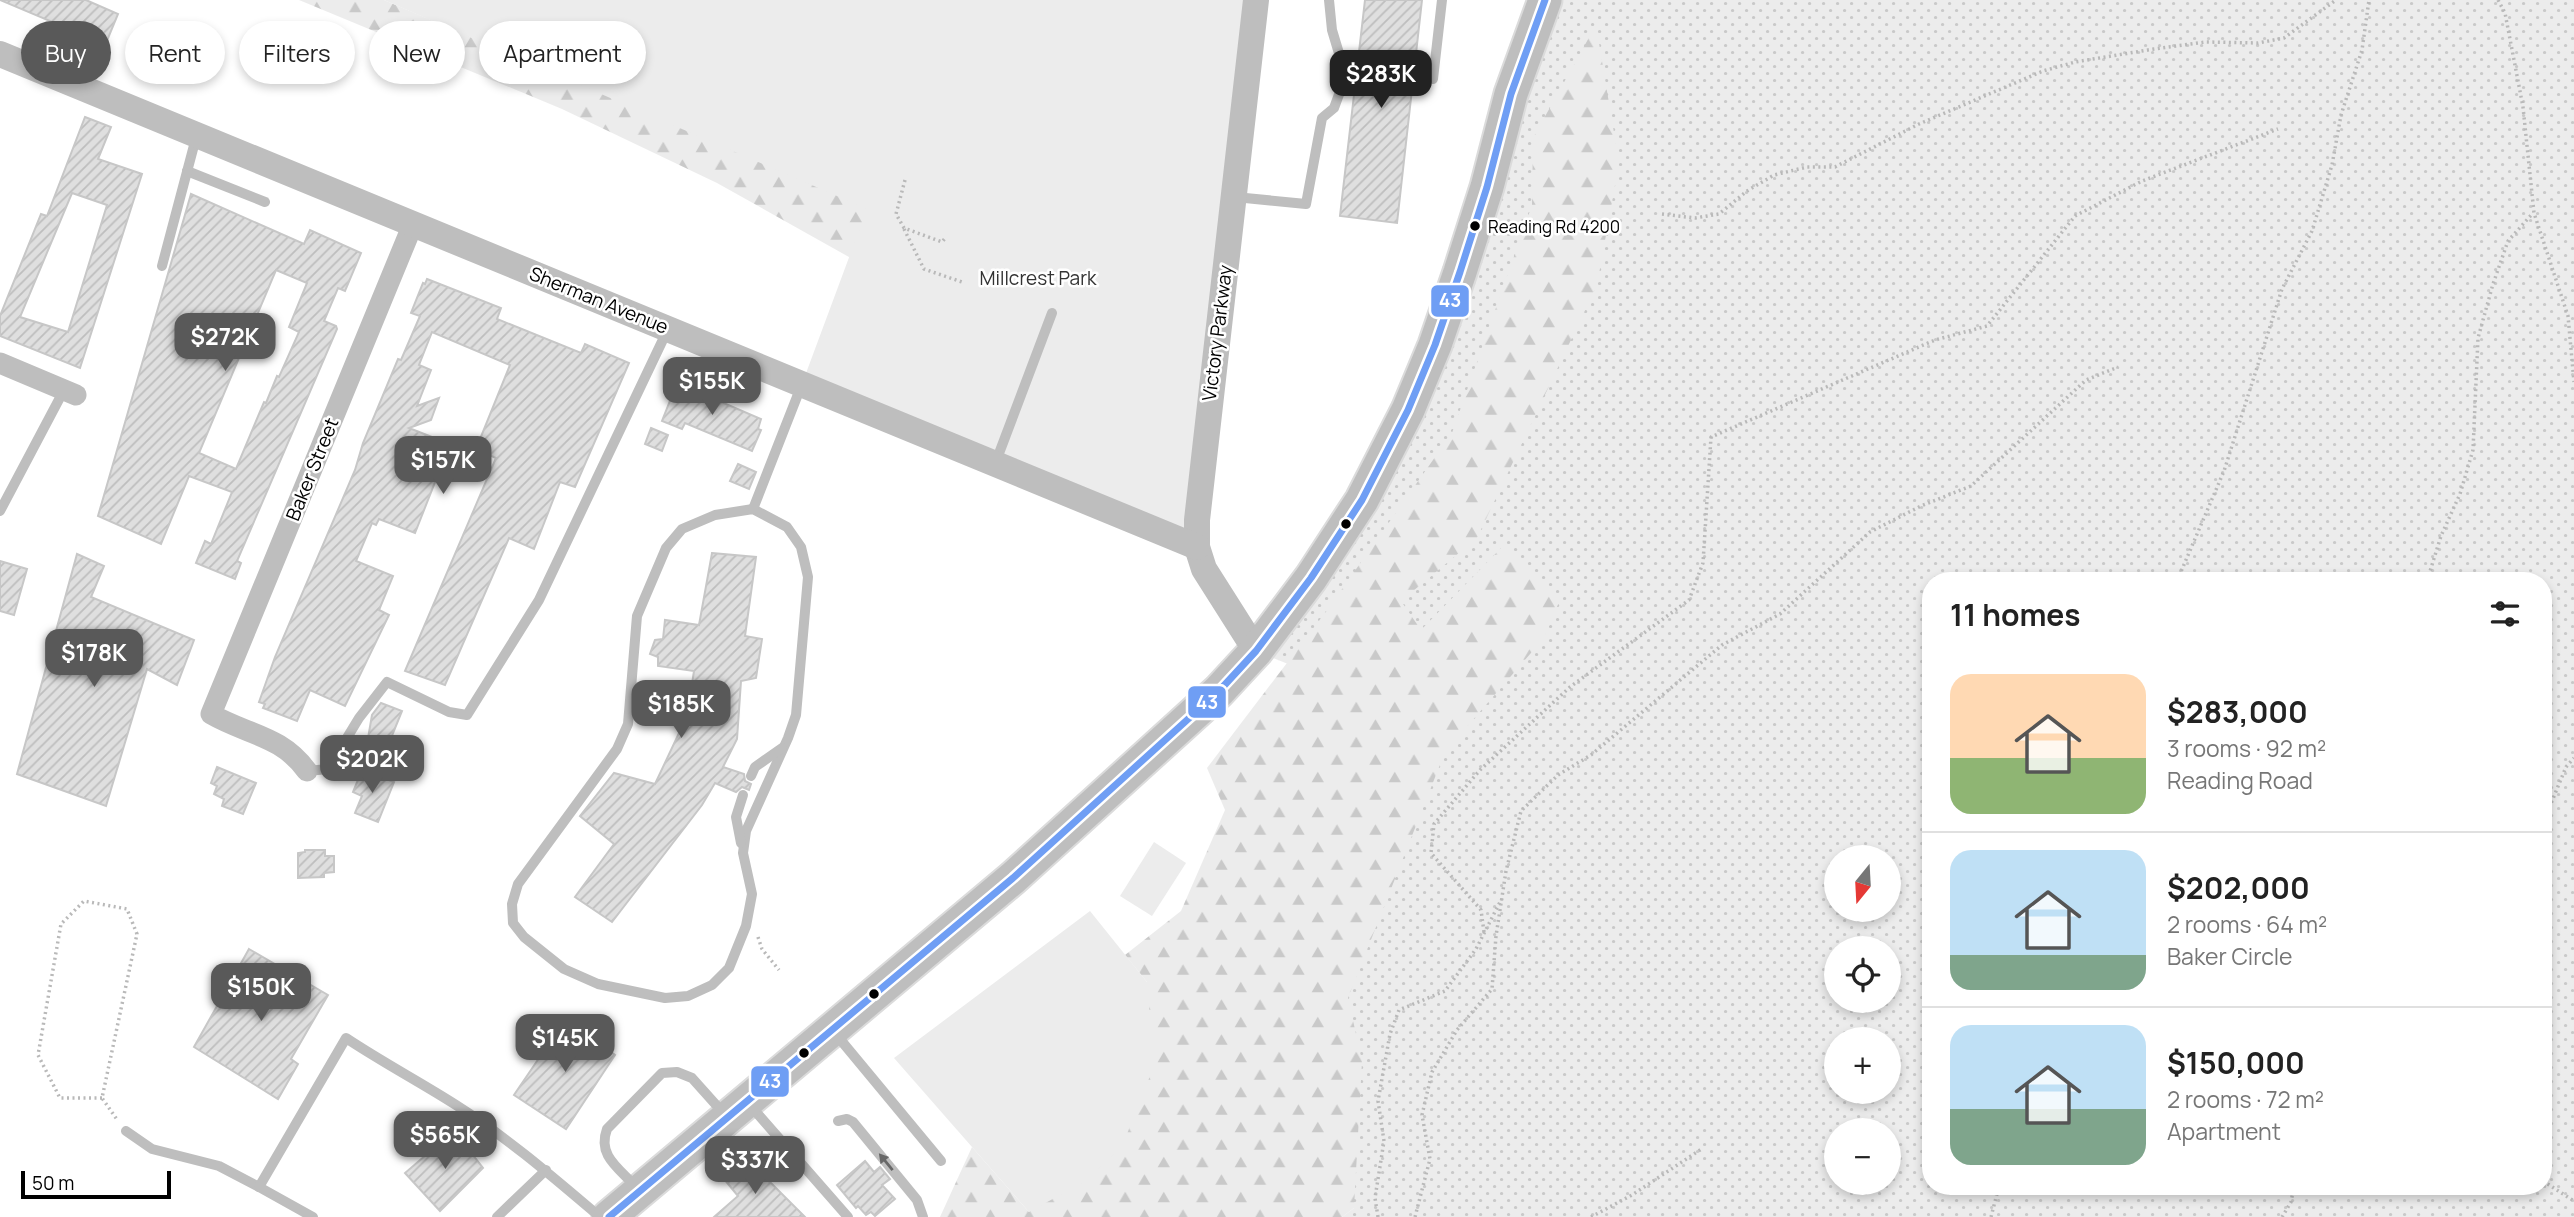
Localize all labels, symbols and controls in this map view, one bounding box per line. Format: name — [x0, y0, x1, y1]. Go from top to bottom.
chip: Buy — [21, 21, 111, 84]
chip: Rent — [125, 21, 225, 84]
chip: Filters — [239, 21, 355, 84]
chip: New — [369, 21, 465, 84]
chip: Apartment — [479, 21, 646, 84]
pin: $283K — [1332, 50, 1430, 110]
text: $283K — [1346, 57, 1416, 89]
place label: Reading Rd 4200 — [1488, 215, 1620, 238]
marker: Reading Rd 4200 — [1468, 219, 1482, 233]
street label: Sherman Avenue — [526, 260, 672, 340]
street label: Victory Parkway — [1196, 263, 1238, 403]
park label: Millcrest Park — [980, 265, 1097, 291]
line badge: 43 — [1430, 284, 1470, 318]
text: 43 — [1439, 287, 1461, 313]
pin: $272K — [176, 314, 274, 373]
text: $272K — [191, 320, 260, 352]
pin: $155K — [663, 358, 761, 417]
text: $155K — [679, 364, 745, 396]
street label: Baker Street — [280, 414, 344, 524]
pin: $157K — [394, 436, 492, 496]
text: $157K — [410, 443, 476, 475]
unlabelled marker — [1339, 517, 1353, 531]
text: 11 homes — [1950, 594, 2081, 635]
icon: filters — [2486, 595, 2524, 633]
pin: $178K — [45, 630, 143, 689]
text: $178K — [61, 636, 127, 668]
pin: $185K — [632, 680, 730, 740]
line badge: 43 — [1187, 685, 1227, 719]
text: $185K — [648, 687, 714, 719]
text: 43 — [1196, 689, 1218, 715]
text: $283,000 — [2167, 691, 2308, 732]
icon: home — [2006, 702, 2090, 786]
text: 3 rooms · 92 m² — [2167, 732, 2326, 764]
pin: $202K — [323, 736, 421, 795]
text: $202K — [336, 742, 408, 774]
text: Reading Road — [2167, 764, 2313, 796]
north arrow — [1824, 845, 1900, 922]
map controls — [1824, 845, 1901, 1195]
text: $202,000 — [2167, 867, 2310, 908]
icon: home — [2006, 878, 2090, 962]
text: 2 rooms · 64 m² — [2167, 908, 2327, 940]
button: locate — [1824, 936, 1901, 1013]
text: Baker Circle — [2167, 940, 2292, 972]
pin: $150K — [212, 964, 310, 1023]
text: $150K — [227, 970, 295, 1002]
unlabelled marker — [867, 987, 881, 1001]
pin: $145K — [516, 1014, 614, 1074]
text: $145K — [532, 1021, 598, 1053]
button: + — [1824, 1027, 1901, 1104]
text: $150,000 — [2167, 1042, 2305, 1083]
unlabelled marker — [797, 1046, 811, 1060]
icon: home — [2006, 1053, 2090, 1137]
line badge: 43 — [750, 1065, 790, 1098]
text: 43 — [759, 1068, 781, 1094]
text: 2 rooms · 72 m² — [2167, 1083, 2324, 1115]
pin: $565K — [396, 1112, 494, 1171]
text: Apartment — [2167, 1115, 2281, 1147]
text: $565K — [410, 1118, 480, 1150]
button: − — [1824, 1118, 1901, 1195]
pin: $337K — [706, 1136, 804, 1196]
text: $337K — [721, 1143, 789, 1175]
one-way arrow — [879, 1153, 894, 1170]
scale bar — [21, 1168, 172, 1200]
text: 50 m — [32, 1170, 74, 1196]

